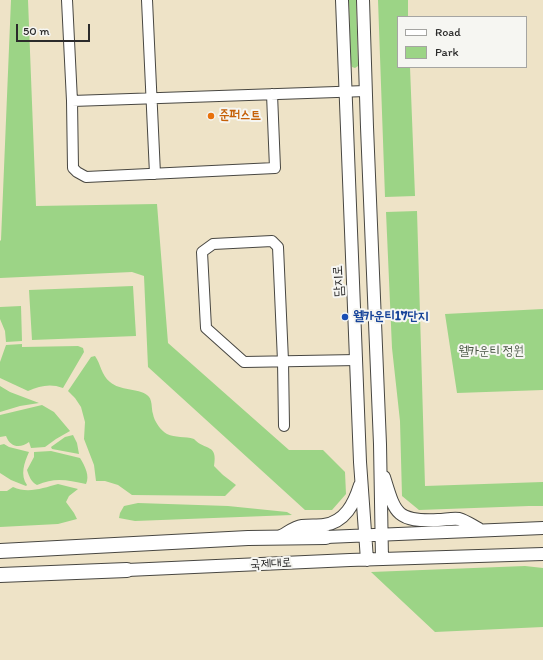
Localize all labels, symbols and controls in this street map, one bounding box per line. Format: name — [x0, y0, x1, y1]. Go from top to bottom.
scale bar — [18, 16, 92, 42]
legend — [397, 16, 527, 68]
text: 50 m — [23, 24, 49, 38]
text: Road — [435, 25, 461, 39]
text: Park — [435, 45, 459, 59]
place label: 준퍼스트 — [219, 108, 261, 124]
marker: 준퍼스트 — [206, 111, 216, 121]
street label: 담지로 — [330, 265, 348, 297]
place label: 웰카운티17단지 — [353, 309, 428, 325]
marker: 웰카운티17단지 — [340, 312, 350, 322]
park label: 웰카운티 정원 — [458, 344, 524, 360]
street label: 국제대로 — [250, 555, 292, 573]

